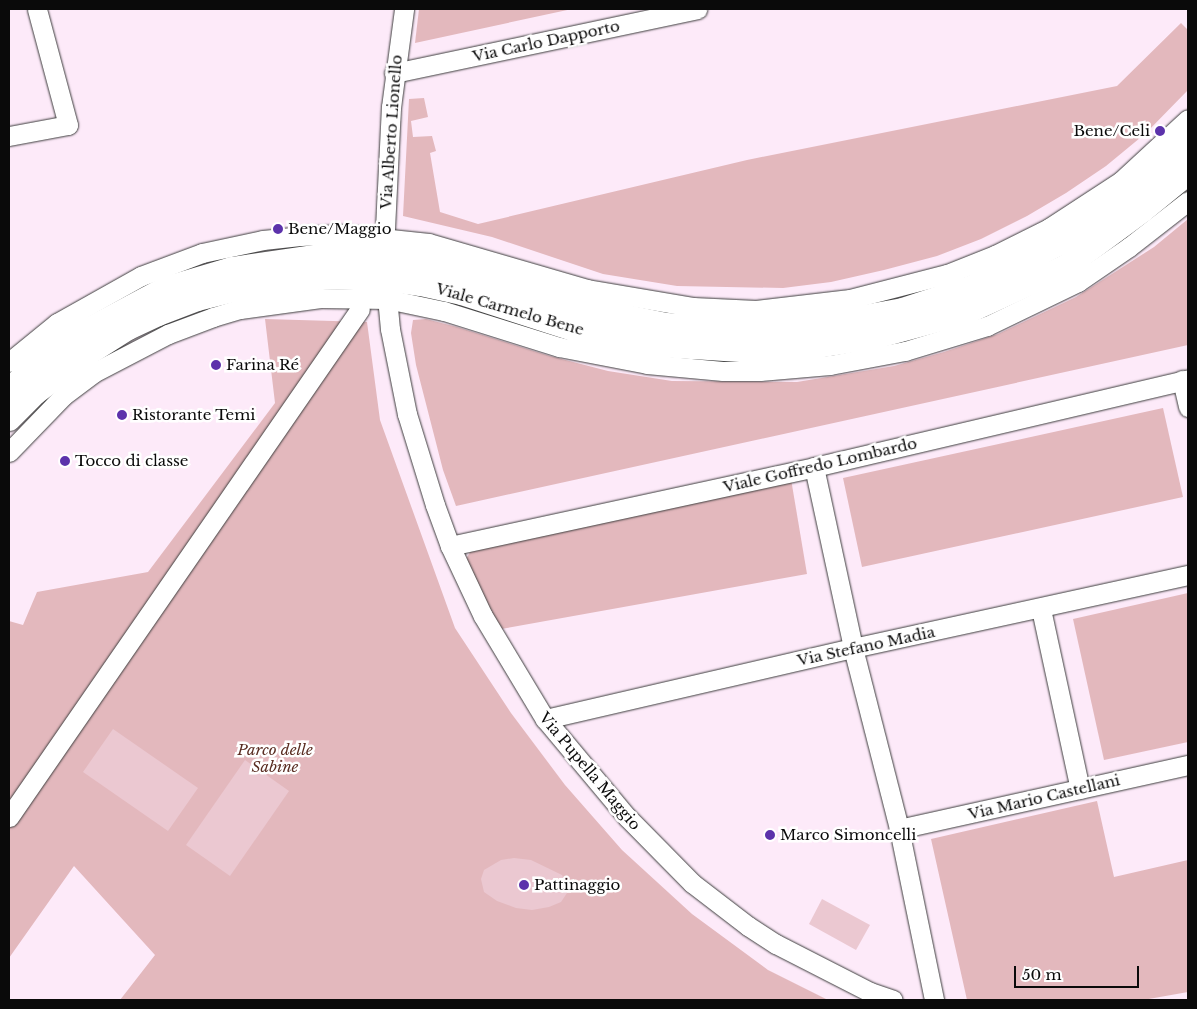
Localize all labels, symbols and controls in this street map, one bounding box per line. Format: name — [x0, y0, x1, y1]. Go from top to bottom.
street label: Via Carlo Dapporto — [471, 17, 621, 65]
street label: Via Alberto Lionello — [377, 54, 405, 210]
place label: Bene/Celi — [1073, 122, 1150, 140]
marker: Bene/Celi — [1154, 125, 1166, 137]
place label: Bene/Maggio — [288, 220, 391, 238]
marker: Bene/Maggio — [272, 223, 284, 235]
street label: Viale Carmelo Bene — [434, 279, 586, 339]
place label: Farina Ré — [226, 356, 299, 374]
marker: Farina Ré — [210, 359, 222, 371]
place label: Ristorante Temi — [132, 406, 256, 424]
marker: Ristorante Temi — [116, 409, 128, 421]
street label: Viale Goffredo Lombardo — [721, 434, 919, 496]
place label: Tocco di classe — [75, 452, 188, 470]
marker: Tocco di classe — [59, 455, 71, 467]
street label: Via Stefano Madia — [795, 623, 937, 669]
street label: Via Pupella Maggio — [535, 708, 645, 834]
park label: Parco delle Sabine — [237, 740, 313, 775]
street label: Via Mario Castellani — [966, 771, 1122, 823]
place label: Marco Simoncelli — [780, 826, 916, 844]
marker: Marco Simoncelli — [764, 829, 776, 841]
place label: Pattinaggio — [534, 876, 620, 894]
marker: Pattinaggio — [518, 879, 530, 891]
scale bar — [1017, 956, 1142, 988]
text: 50 m — [1022, 965, 1062, 984]

